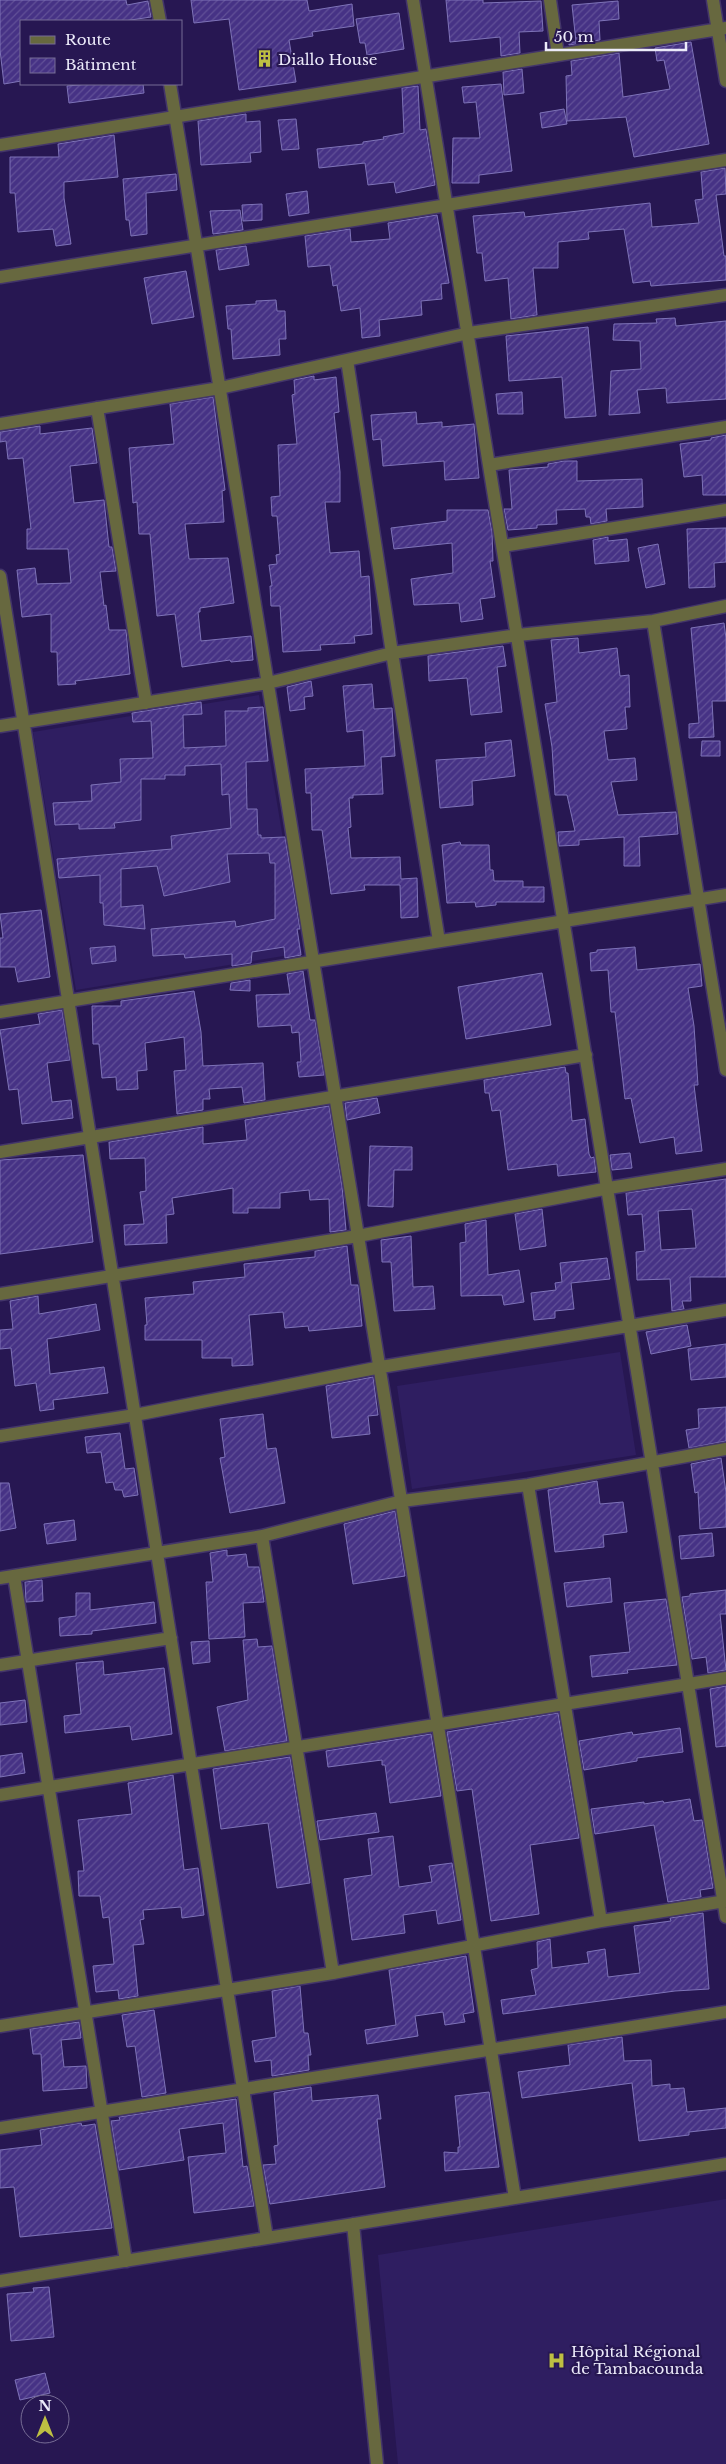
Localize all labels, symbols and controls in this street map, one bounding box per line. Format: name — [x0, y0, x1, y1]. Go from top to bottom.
legend — [20, 20, 182, 85]
scale bar — [546, 20, 686, 52]
text: 50 m — [554, 27, 594, 46]
text: Route — [65, 30, 111, 49]
building icon: Diallo House — [254, 49, 274, 69]
place label: Diallo House — [278, 50, 377, 69]
text: Bâtiment — [65, 55, 137, 74]
place label: Hôpital Régional de Tambacounda — [571, 2342, 704, 2378]
hospital icon: Hôpital Régional de Tambacounda — [547, 2350, 567, 2370]
north arrow — [20, 2394, 70, 2444]
text: N — [38, 2397, 52, 2415]

